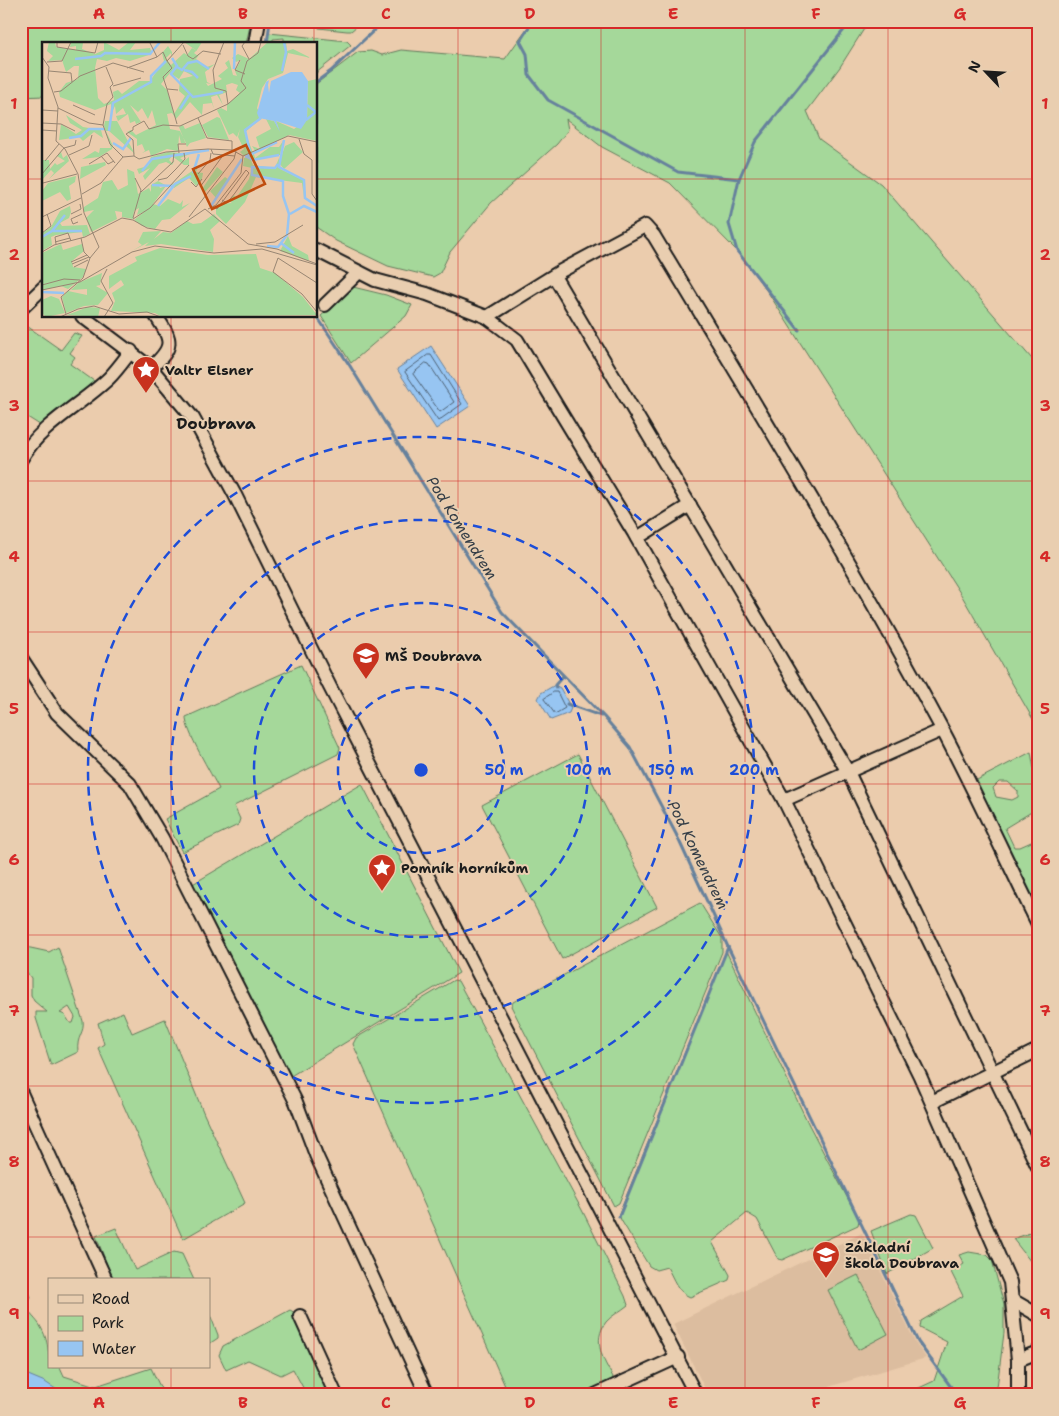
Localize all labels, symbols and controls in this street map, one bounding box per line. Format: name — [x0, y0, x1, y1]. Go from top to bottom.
text: A — [93, 3, 105, 24]
text: B — [238, 3, 248, 24]
text: C — [381, 3, 391, 24]
text: D — [524, 3, 536, 24]
text: E — [668, 3, 678, 24]
text: F — [811, 3, 821, 24]
text: G — [954, 3, 967, 24]
inset map — [42, 42, 318, 318]
north arrow — [962, 48, 1012, 98]
text: N — [964, 58, 985, 75]
text: 1 — [10, 93, 18, 114]
text: 1 — [1041, 93, 1049, 114]
text: 2 — [8, 244, 20, 265]
text: 2 — [1039, 244, 1051, 265]
place icon: Valtr Elsner — [131, 355, 161, 394]
place label: Valtr Elsner — [165, 361, 254, 379]
text: 3 — [8, 395, 20, 416]
text: 3 — [1039, 395, 1051, 416]
district label: Doubrava — [176, 413, 256, 434]
water label: Pod Komendrem — [422, 472, 502, 584]
text: 4 — [8, 546, 20, 567]
text: 4 — [1039, 546, 1051, 567]
school or university icon: MŠ Doubrava — [351, 641, 381, 680]
place label: MŠ Doubrava — [385, 647, 482, 665]
text: 5 — [9, 698, 19, 719]
text: 5 — [1040, 698, 1050, 719]
text: 50 m — [485, 760, 524, 780]
text: 100 m — [565, 760, 611, 780]
text: 150 m — [648, 760, 694, 780]
text: 200 m — [729, 760, 779, 780]
centre of rings — [412, 761, 430, 779]
water label: Pod Komendrem — [663, 797, 733, 913]
text: 6 — [8, 849, 20, 870]
text: 6 — [1039, 849, 1051, 870]
place icon: Pomník horníkům — [367, 853, 397, 892]
place label: Pomník horníkům — [401, 859, 529, 877]
text: 7 — [8, 1000, 20, 1021]
text: 7 — [1039, 1000, 1051, 1021]
text: 8 — [8, 1151, 20, 1172]
text: 8 — [1039, 1151, 1051, 1172]
place label: Základní škola Doubrava — [845, 1238, 959, 1272]
school or university icon: Základní škola Doubrava — [811, 1240, 841, 1279]
legend — [48, 1278, 210, 1368]
text: Road — [92, 1289, 130, 1309]
text: 9 — [8, 1303, 20, 1324]
text: 9 — [1039, 1303, 1051, 1324]
text: Park — [92, 1313, 124, 1333]
text: Water — [92, 1339, 136, 1359]
text: A — [93, 1392, 105, 1413]
text: B — [238, 1392, 248, 1413]
text: C — [381, 1392, 391, 1413]
text: D — [524, 1392, 536, 1413]
text: E — [668, 1392, 678, 1413]
text: F — [811, 1392, 821, 1413]
text: G — [954, 1392, 967, 1413]

